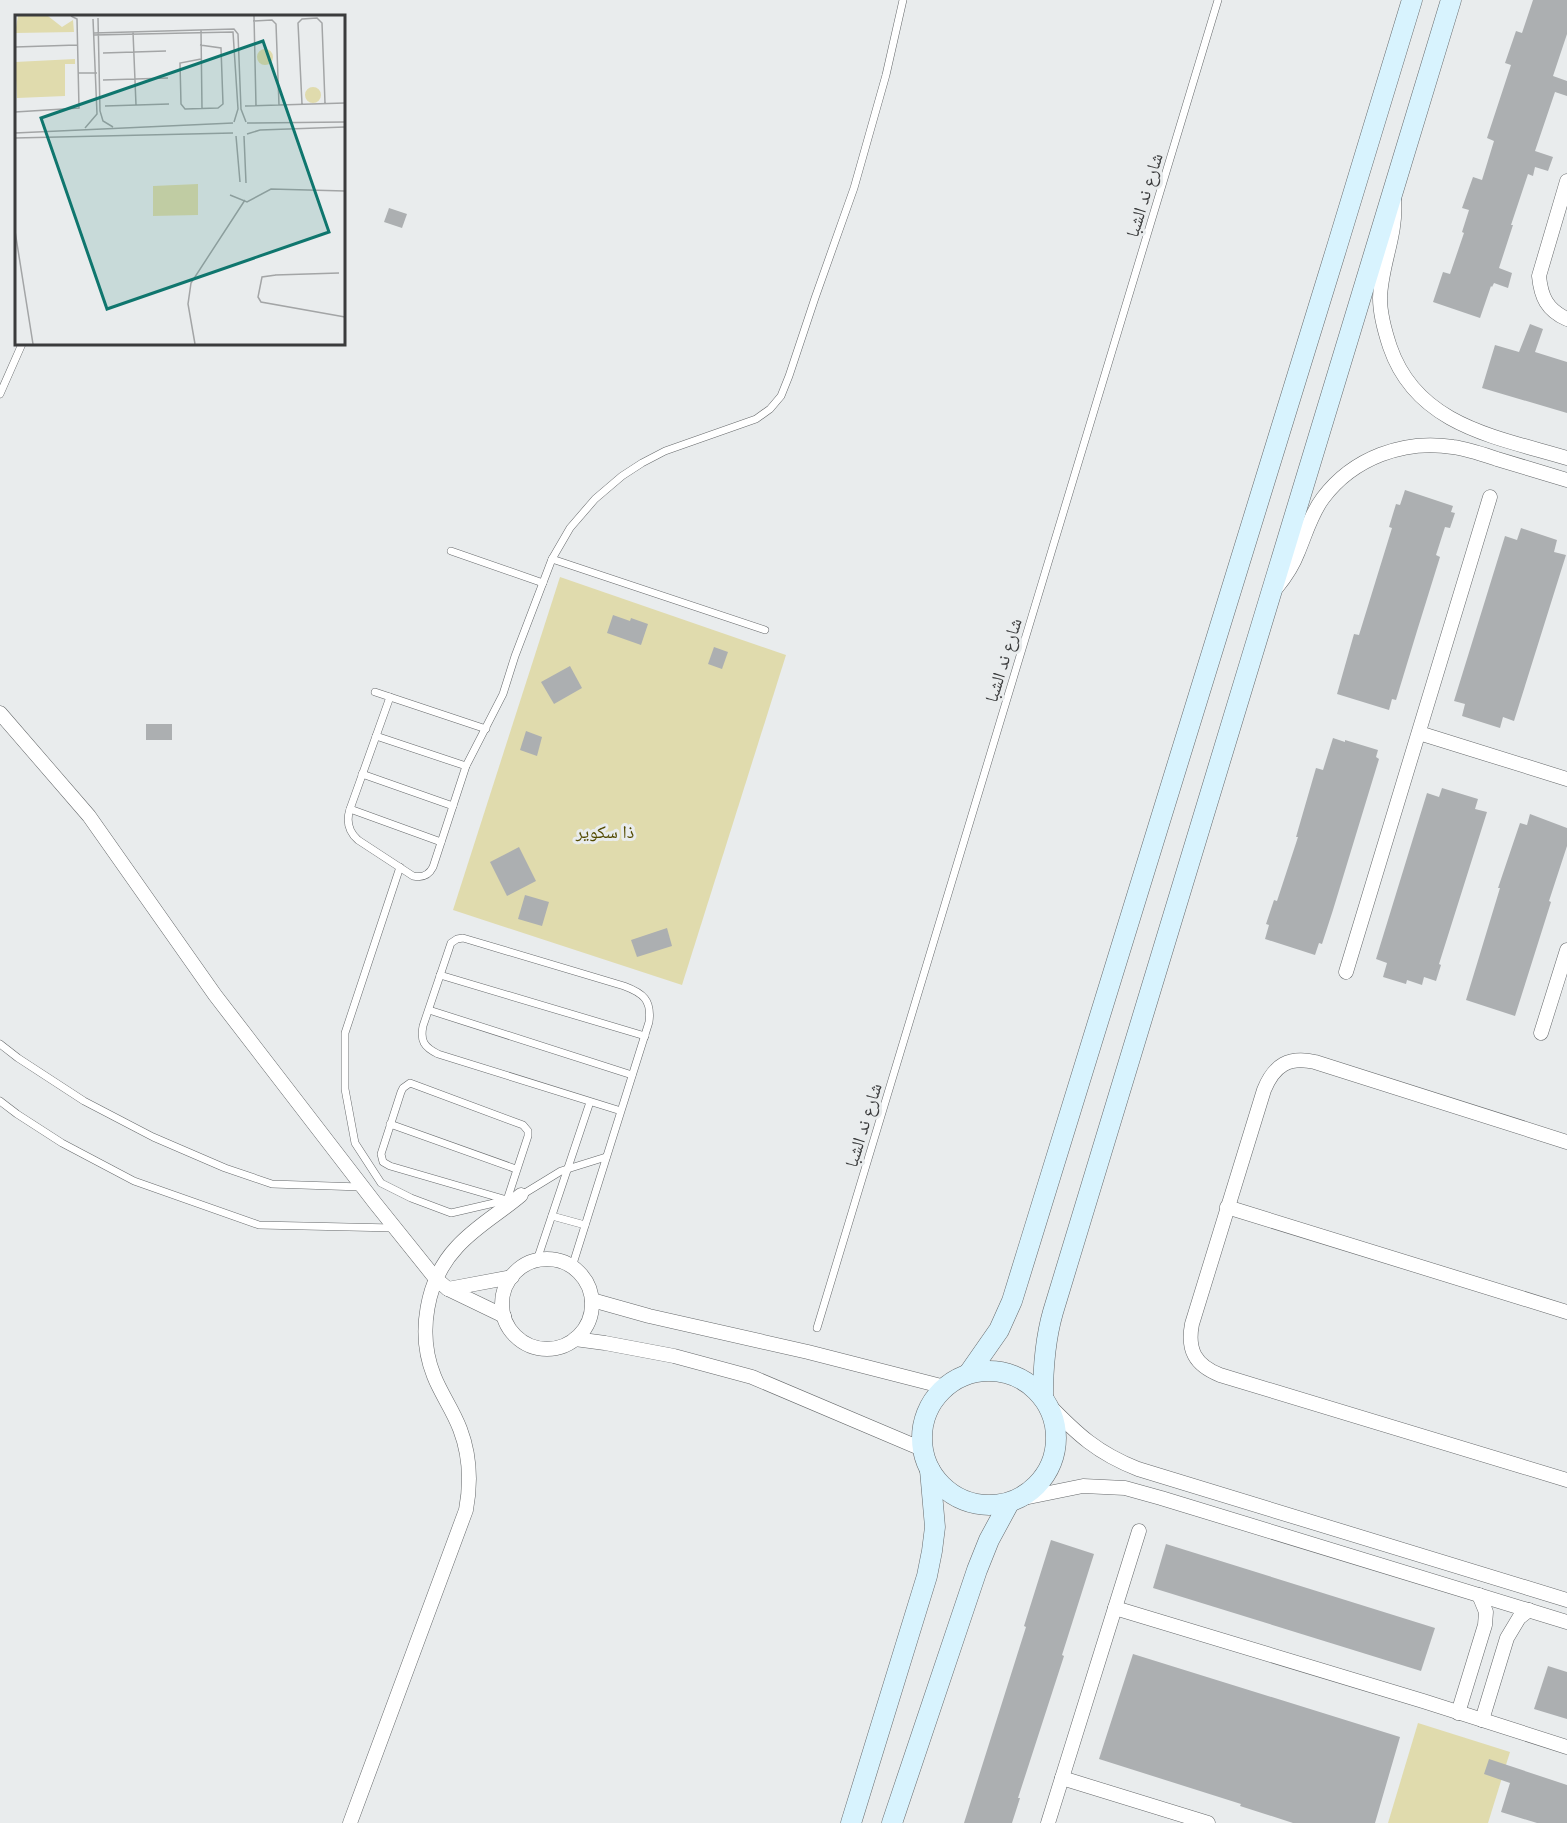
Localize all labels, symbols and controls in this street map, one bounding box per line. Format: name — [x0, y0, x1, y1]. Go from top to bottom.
inset map — [15, 15, 345, 345]
street label: شارع ند الشبا — [1120, 150, 1168, 240]
street label: شارع ند الشبا — [979, 615, 1027, 705]
park label: ذا سكوير — [575, 820, 634, 843]
street label: شارع ند الشبا — [839, 1080, 887, 1170]

